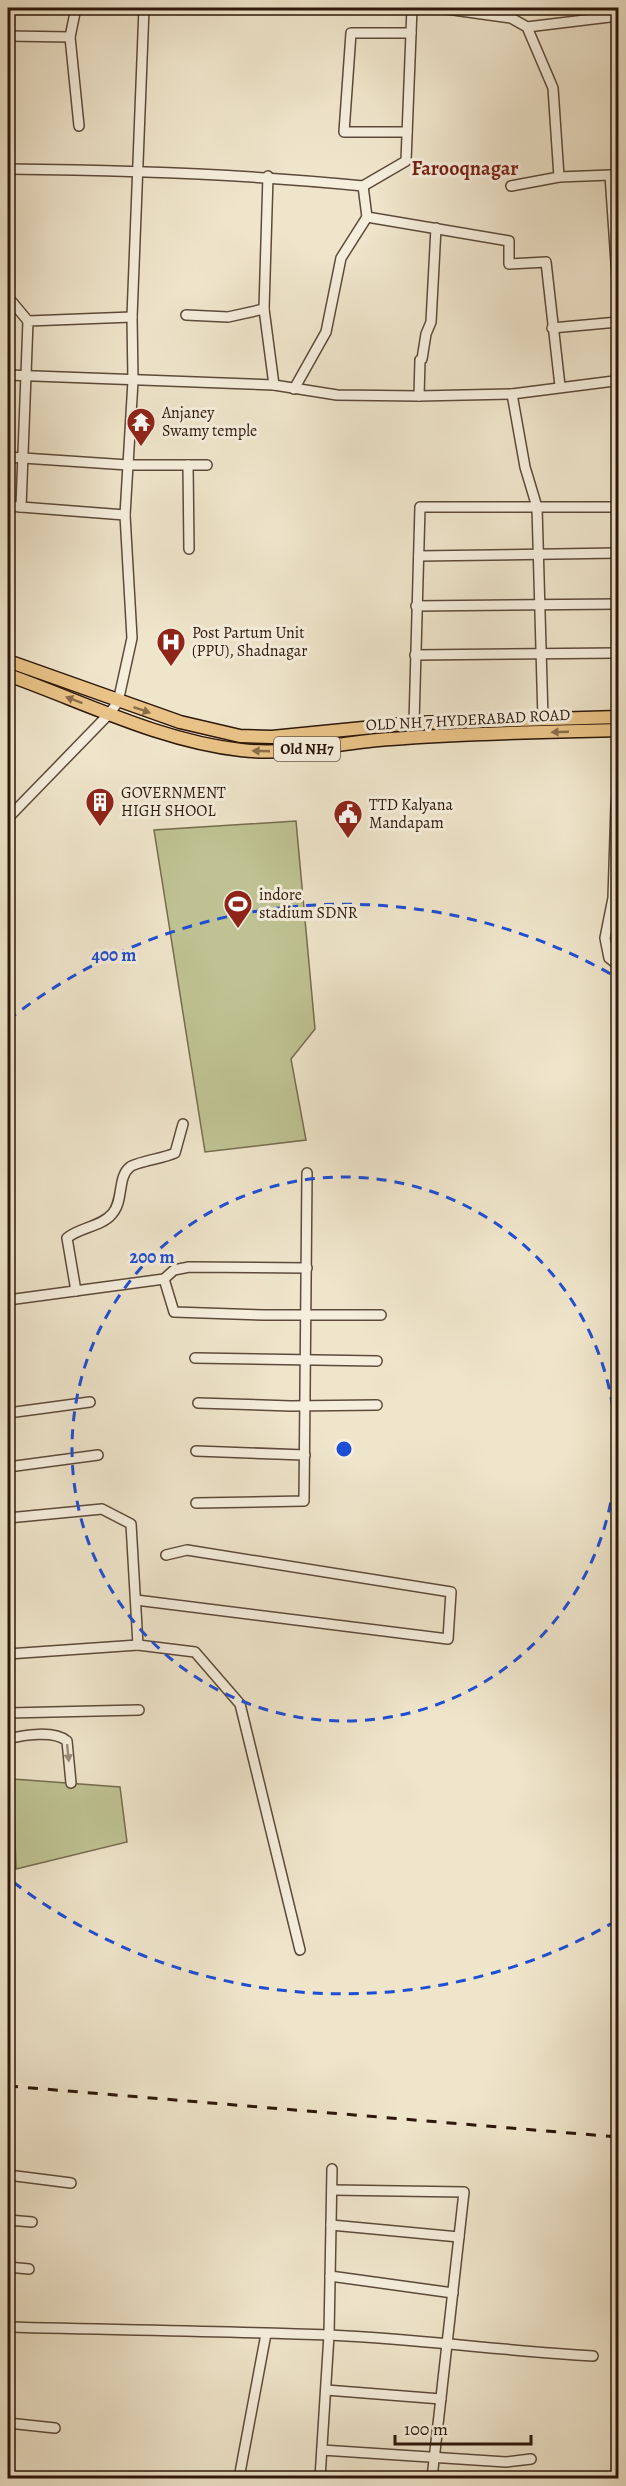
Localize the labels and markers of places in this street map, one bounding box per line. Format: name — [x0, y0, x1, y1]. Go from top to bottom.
place label: Anjaney Swamy temple — [161, 402, 257, 442]
temple icon: Anjaney Swamy temple — [125, 406, 157, 448]
place label: Post Partum Unit (PPU), Shadnagar — [192, 622, 307, 662]
hospital icon: Post Partum Unit (PPU), Shadnagar — [155, 626, 187, 668]
place label: GOVERNMENT HIGH SHOOL — [121, 782, 226, 822]
building icon: GOVERNMENT HIGH SHOOL — [84, 786, 116, 828]
place label: TTD Kalyana Mandapam — [369, 794, 453, 834]
public building icon: TTD Kalyana Mandapam — [332, 798, 364, 840]
place label: indore stadium SDNR — [259, 884, 358, 924]
sports icon: indore stadium SDNR — [222, 888, 254, 930]
centre of rings — [334, 1439, 354, 1459]

